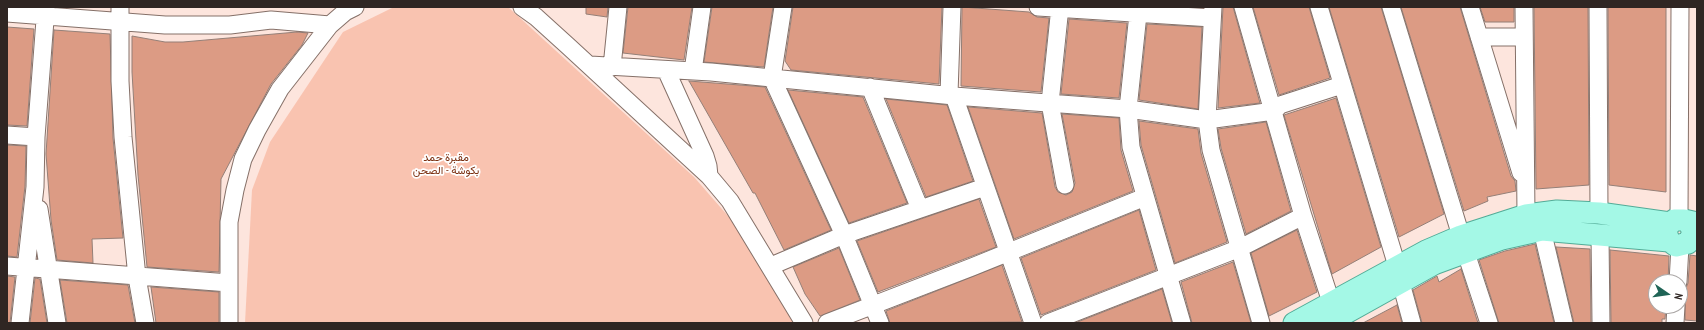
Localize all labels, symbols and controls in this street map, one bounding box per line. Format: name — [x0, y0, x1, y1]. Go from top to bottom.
park label: مقبرة حمد بكوشة - الصحن — [413, 151, 479, 177]
north arrow — [1648, 274, 1688, 314]
text: N — [1671, 292, 1686, 301]

